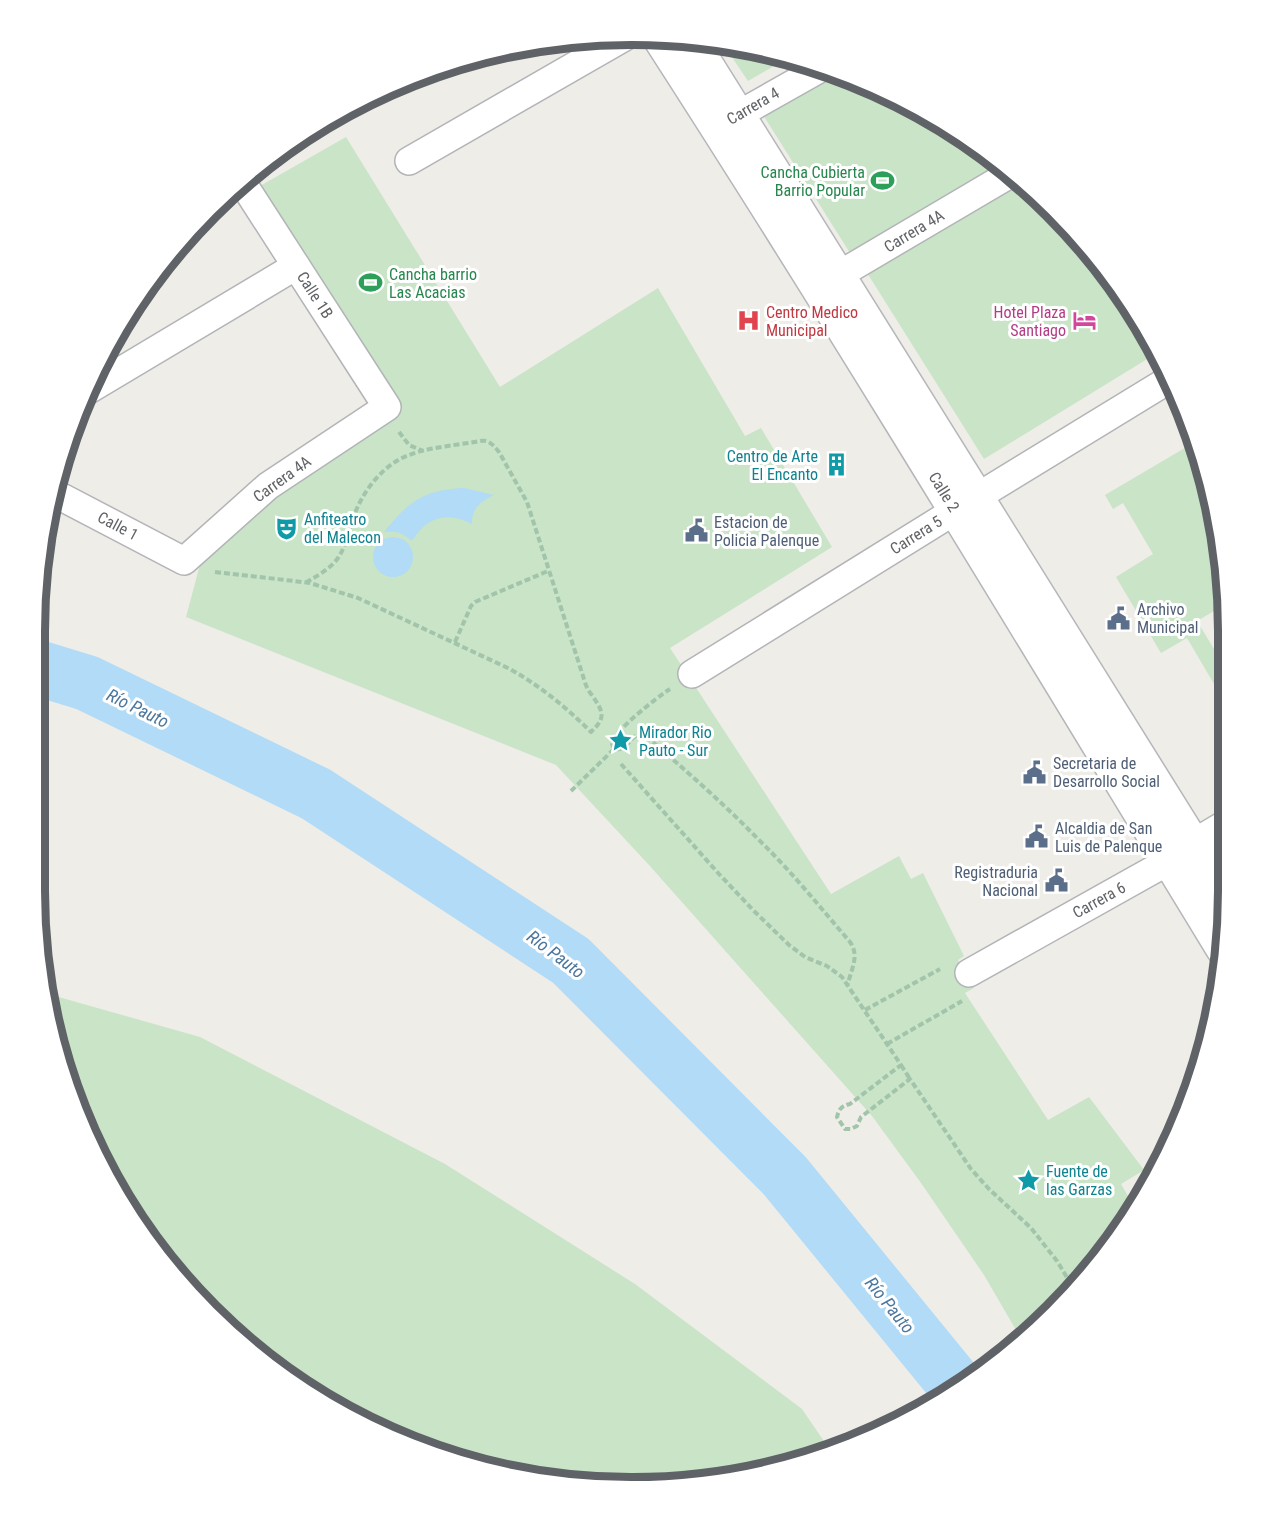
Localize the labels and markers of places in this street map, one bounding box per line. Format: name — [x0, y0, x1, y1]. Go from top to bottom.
place label: Cancha Cubierta Barrio Popular — [761, 163, 865, 200]
sports icon: Cancha Cubierta Barrio Popular — [870, 168, 896, 194]
place label: Cancha barrio Las Acacias — [389, 265, 477, 302]
sports icon: Cancha barrio Las Acacias — [358, 270, 384, 296]
place label: Centro Medico Municipal — [766, 303, 858, 340]
place label: Hotel Plaza Santiago — [994, 303, 1066, 340]
hospital icon: Centro Medico Municipal — [735, 308, 761, 334]
hotel icon: Hotel Plaza Santiago — [1071, 308, 1097, 334]
place label: Centro de Arte El Encanto — [727, 447, 818, 484]
building icon: Centro de Arte El Encanto — [823, 452, 849, 478]
place label: Anfiteatro del Malecon — [304, 510, 381, 547]
place label: Estacion de Policia Palenque — [714, 513, 819, 550]
theatre icon: Anfiteatro del Malecon — [273, 515, 299, 541]
public building icon: Estacion de Policia Palenque — [683, 518, 709, 544]
place label: Archivo Municipal — [1137, 600, 1199, 637]
public building icon: Archivo Municipal — [1106, 605, 1132, 631]
place label: Mirador Rio Pauto - Sur — [639, 723, 712, 760]
place icon: Mirador Rio Pauto - Sur — [608, 728, 634, 754]
place label: Secretaria de Desarrollo Social — [1053, 754, 1160, 791]
public building icon: Secretaria de Desarrollo Social — [1022, 759, 1048, 785]
place label: Alcaldia de San Luis de Palenque — [1055, 819, 1162, 856]
public building icon: Alcaldia de San Luis de Palenque — [1024, 824, 1050, 850]
place label: Registraduria Nacional — [954, 863, 1038, 900]
public building icon: Registraduria Nacional — [1043, 868, 1069, 894]
place label: Fuente de las Garzas — [1046, 1162, 1112, 1199]
place icon: Fuente de las Garzas — [1015, 1167, 1041, 1193]

